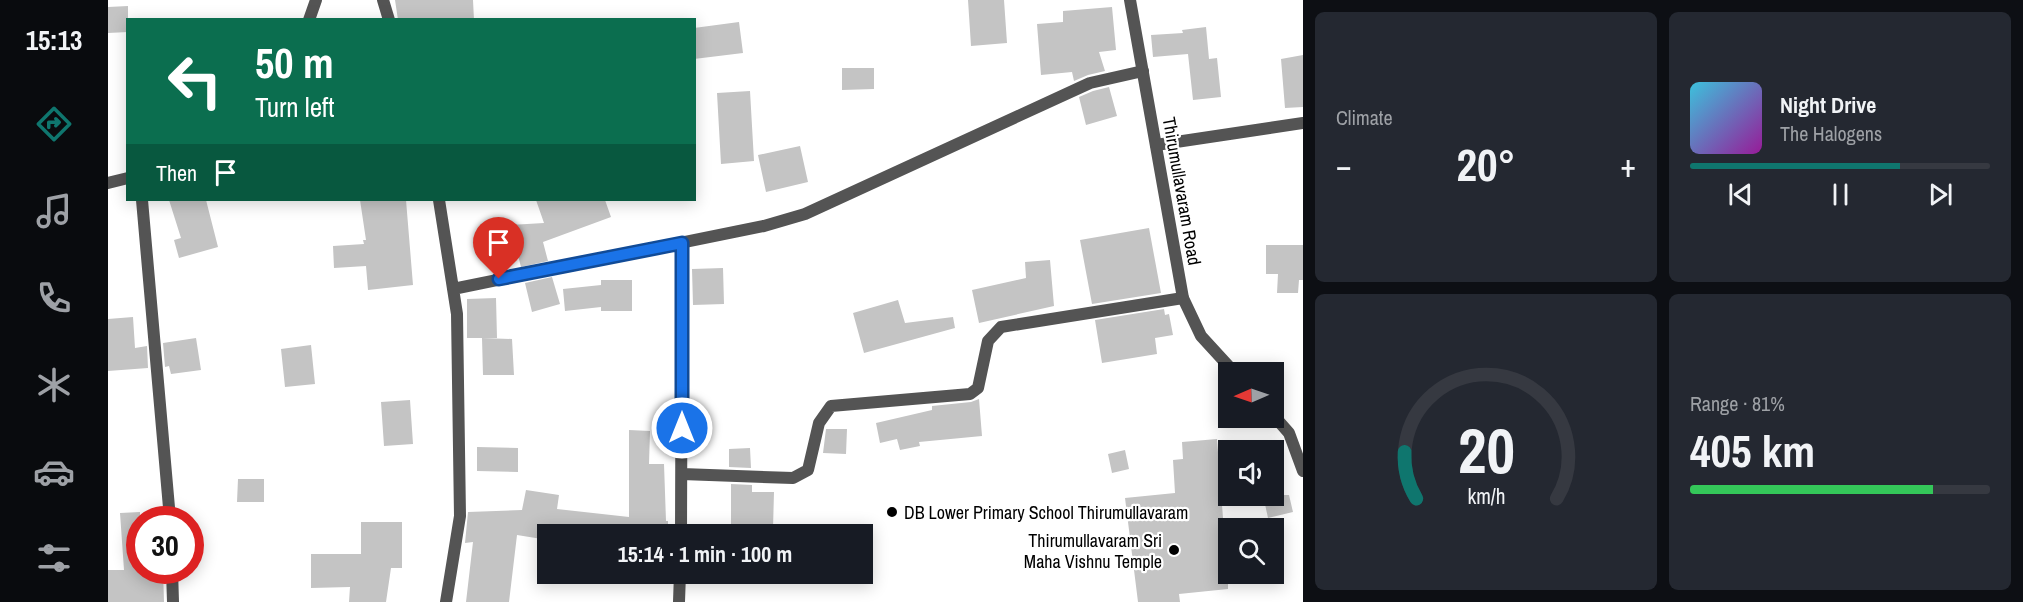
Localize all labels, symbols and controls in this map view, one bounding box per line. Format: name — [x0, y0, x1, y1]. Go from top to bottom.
text: 15:13 — [26, 22, 82, 58]
text: 50 m — [255, 35, 334, 91]
icon: left — [156, 42, 234, 120]
text: Turn left — [255, 89, 334, 125]
text: Night Drive — [1780, 90, 1876, 120]
icon: directions — [33, 103, 75, 145]
text: Climate — [1336, 104, 1393, 131]
street label: Thirumullavaram Road — [1157, 115, 1207, 267]
text: The Halogens — [1780, 120, 1882, 147]
text: 20° — [1456, 134, 1516, 195]
text: − — [1336, 143, 1352, 187]
text: + — [1620, 143, 1636, 187]
icon: arrive — [209, 156, 242, 189]
text: Then — [156, 158, 197, 188]
icon: previous — [1724, 178, 1757, 211]
icon: pause — [1824, 178, 1857, 211]
icon: next — [1924, 178, 1957, 211]
icon: music — [33, 190, 75, 232]
pin — [473, 217, 524, 279]
icon: arrive — [482, 226, 515, 259]
icon: phone — [33, 277, 75, 319]
north arrow — [1218, 362, 1284, 428]
map controls — [1218, 362, 1284, 584]
icon: climate — [33, 364, 75, 406]
text: Range · 81% — [1690, 390, 1785, 417]
position arrow — [650, 396, 714, 460]
text: 20 — [1458, 408, 1514, 492]
text: 405 km — [1690, 420, 1815, 481]
button: sound — [1218, 440, 1284, 506]
icon: car — [33, 451, 75, 493]
text: km/h — [1467, 482, 1505, 511]
place label: DB Lower Primary School Thirumullavaram — [904, 500, 1188, 525]
marker: DB Lower Primary School Thirumullavaram — [885, 505, 899, 519]
speed limit sign: 30 — [126, 506, 204, 584]
button: search — [1218, 518, 1284, 584]
place label: Thirumullavaram Sri Maha Vishnu Temple — [1024, 528, 1162, 574]
icon: filters — [33, 537, 75, 579]
text: 15:14 · 1 min · 100 m — [618, 539, 792, 569]
marker: Thirumullavaram Sri Maha Vishnu Temple — [1167, 543, 1181, 557]

